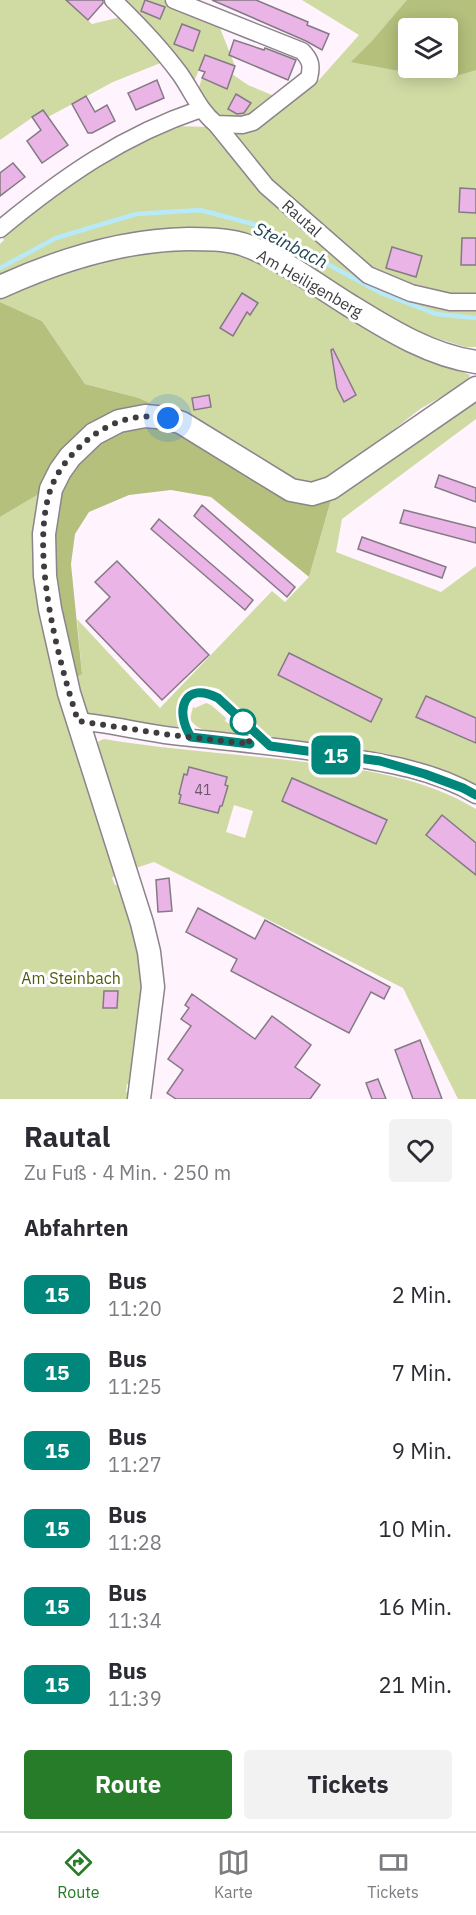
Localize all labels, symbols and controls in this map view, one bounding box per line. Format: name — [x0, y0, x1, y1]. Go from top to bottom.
map controls — [398, 18, 458, 78]
button: layers — [398, 18, 458, 78]
street label: Rautal — [278, 195, 326, 241]
water label: Steinbach — [250, 217, 332, 273]
street label: Am Heiligenberg — [254, 245, 367, 322]
your location — [153, 403, 183, 433]
unlabelled marker — [230, 709, 256, 735]
line badge: 15 — [309, 736, 363, 774]
text: 15 — [323, 741, 349, 769]
house number: 41 — [195, 781, 211, 799]
park label: Am Steinbach — [21, 968, 121, 988]
text: Rautal — [24, 1118, 110, 1155]
button: heart — [389, 1119, 452, 1182]
text: Zu Fuß · 4 Min. · 250 m — [24, 1159, 231, 1186]
text: Abfahrten — [24, 1213, 129, 1242]
text: Bus — [108, 1266, 147, 1295]
text: 15 — [44, 1280, 70, 1308]
text: 2 Min. — [392, 1280, 452, 1309]
text: 11:20 — [108, 1295, 162, 1322]
text: Bus — [108, 1344, 147, 1373]
text: 15 — [44, 1358, 70, 1386]
text: 7 Min. — [392, 1358, 452, 1387]
text: 11:25 — [108, 1373, 162, 1400]
text: Bus — [108, 1422, 147, 1451]
text: 15 — [44, 1436, 70, 1464]
text: 9 Min. — [392, 1436, 452, 1465]
text: 11:27 — [108, 1451, 162, 1478]
text: Bus — [108, 1500, 147, 1529]
text: 15 — [44, 1514, 70, 1542]
text: 10 Min. — [379, 1514, 452, 1543]
text: 11:28 — [108, 1529, 162, 1556]
text: Bus — [108, 1578, 147, 1607]
text: 15 — [44, 1592, 70, 1620]
text: 16 Min. — [379, 1592, 452, 1621]
text: 11:34 — [108, 1607, 162, 1634]
text: Bus — [108, 1656, 147, 1685]
text: 15 — [44, 1670, 70, 1698]
text: 21 Min. — [379, 1670, 452, 1699]
text: 11:39 — [108, 1685, 162, 1712]
button: Route — [24, 1750, 232, 1819]
button: Tickets — [244, 1750, 452, 1819]
tab: Route — [57, 1846, 100, 1902]
tab: Karte — [214, 1846, 253, 1902]
tab: Tickets — [367, 1846, 419, 1902]

